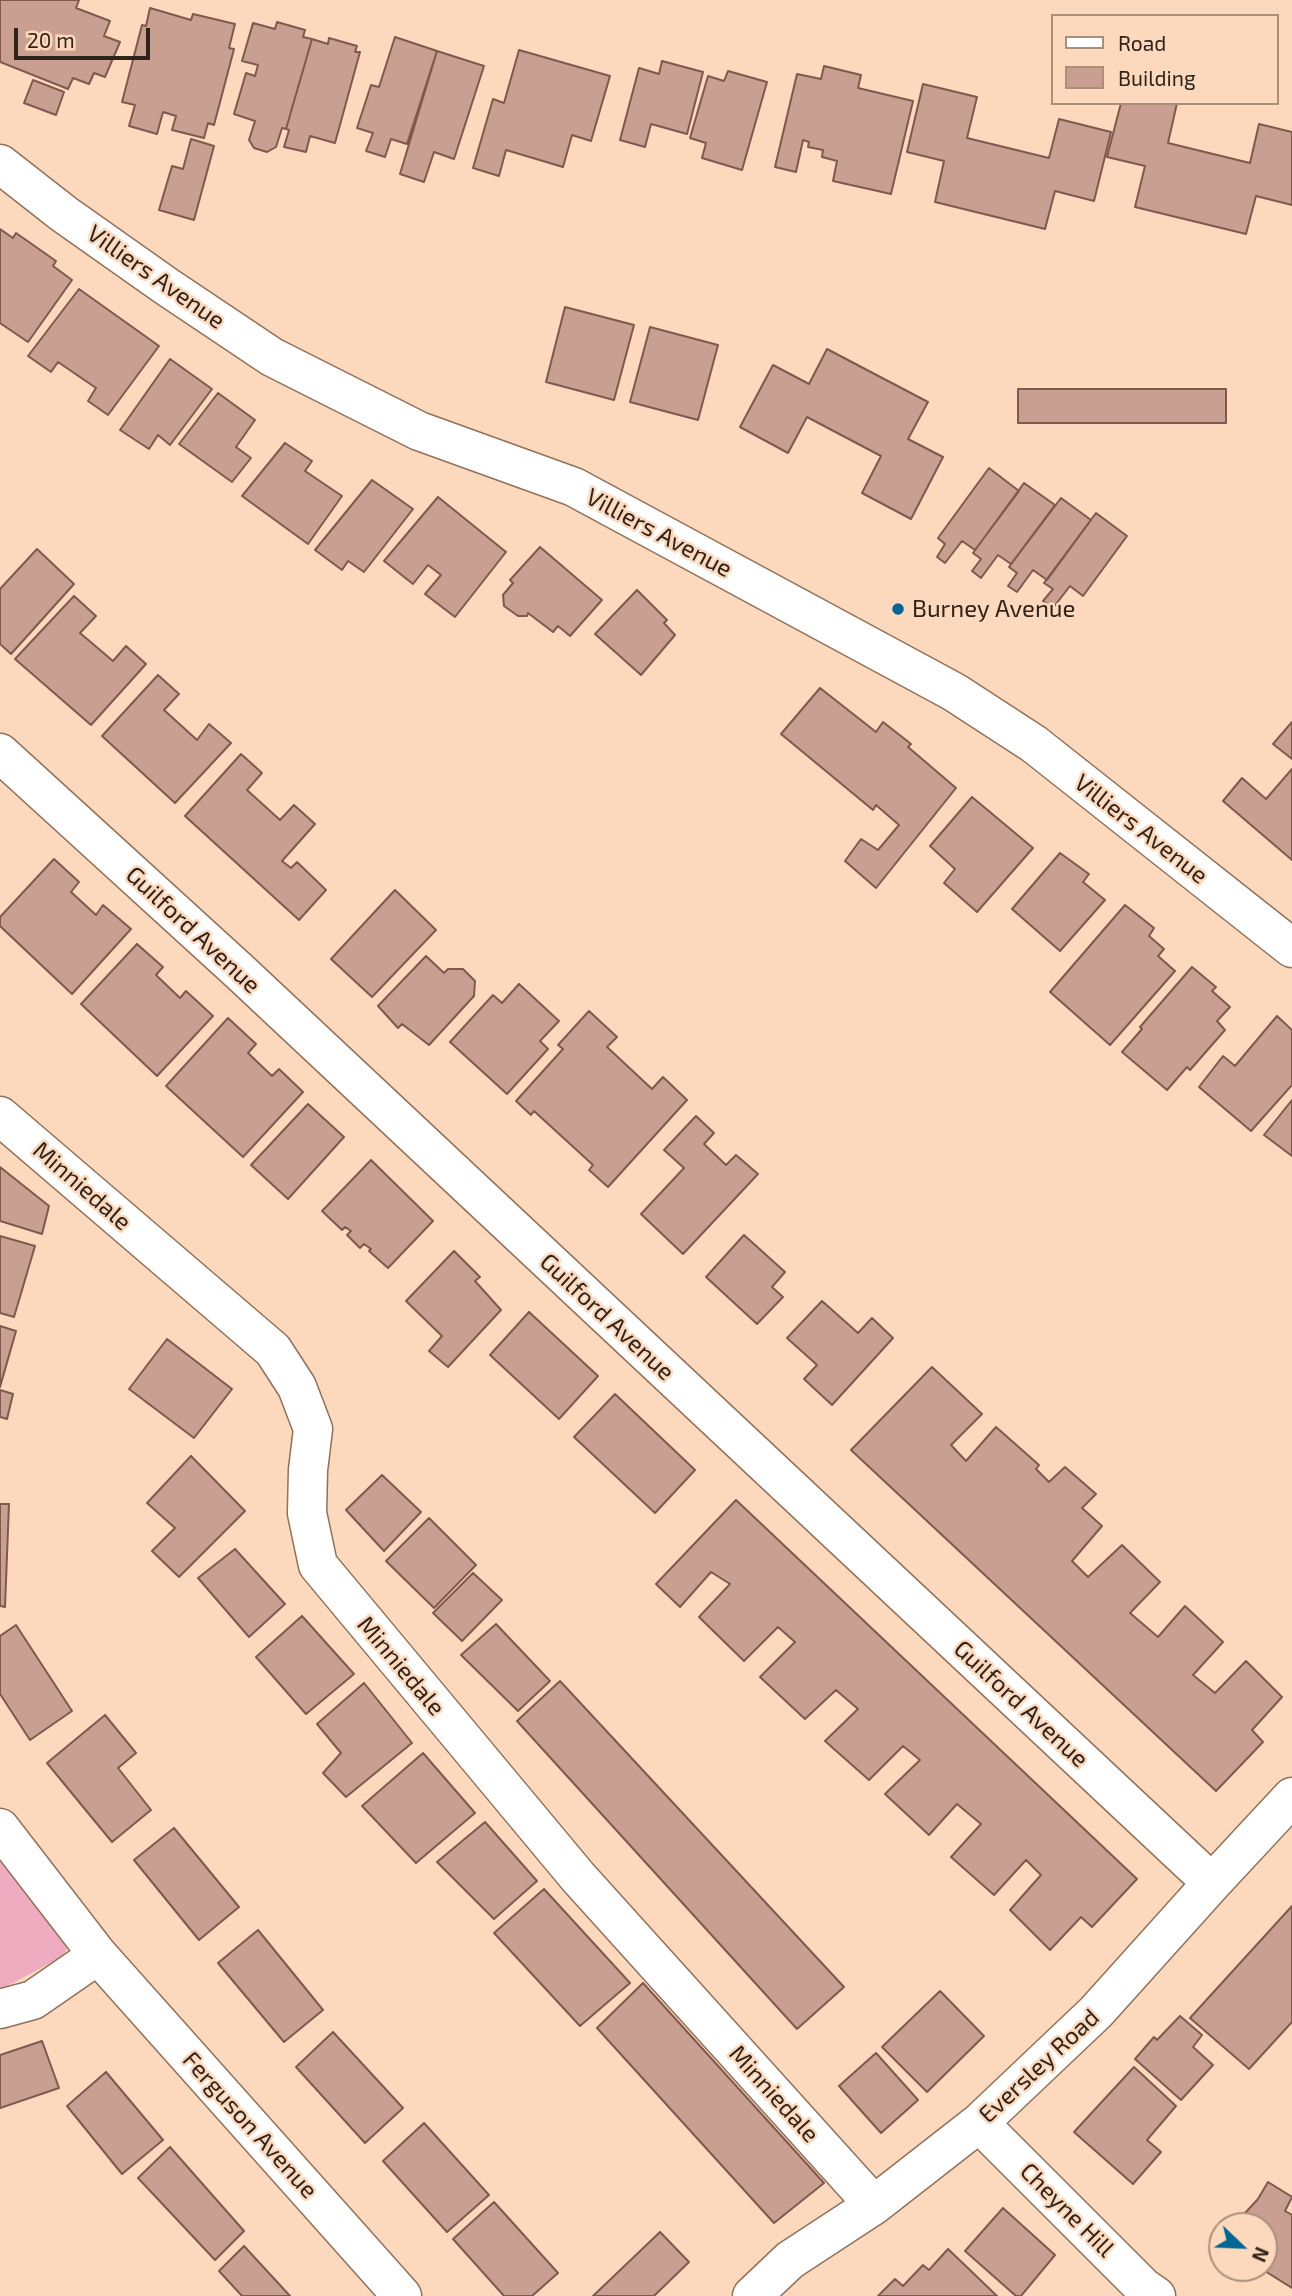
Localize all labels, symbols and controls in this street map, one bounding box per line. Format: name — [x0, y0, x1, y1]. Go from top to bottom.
scale bar — [18, 14, 154, 58]
legend — [1050, 14, 1278, 105]
text: 20 m — [27, 27, 75, 52]
text: Road — [1118, 30, 1166, 55]
text: Building — [1118, 65, 1196, 90]
street label: Villiers Avenue — [82, 219, 230, 335]
street label: Villiers Avenue — [581, 482, 737, 584]
place label: Burney Avenue — [912, 595, 1075, 623]
marker: Burney Avenue — [890, 601, 906, 617]
street label: Villiers Avenue — [1069, 768, 1213, 890]
street label: Guilford Avenue — [120, 860, 266, 1000]
street label: Minniedale — [27, 1136, 137, 1236]
street label: Guilford Avenue — [534, 1247, 680, 1387]
street label: Minniedale — [351, 1611, 451, 1721]
street label: Guilford Avenue — [948, 1634, 1094, 1774]
street label: Eversley Road — [973, 2003, 1105, 2129]
street label: Minniedale — [723, 2040, 825, 2148]
street label: Ferguson Avenue — [177, 2046, 323, 2204]
street label: Cheyne Hill — [1014, 2157, 1120, 2263]
north arrow — [1208, 2212, 1278, 2282]
text: N — [1248, 2244, 1274, 2265]

